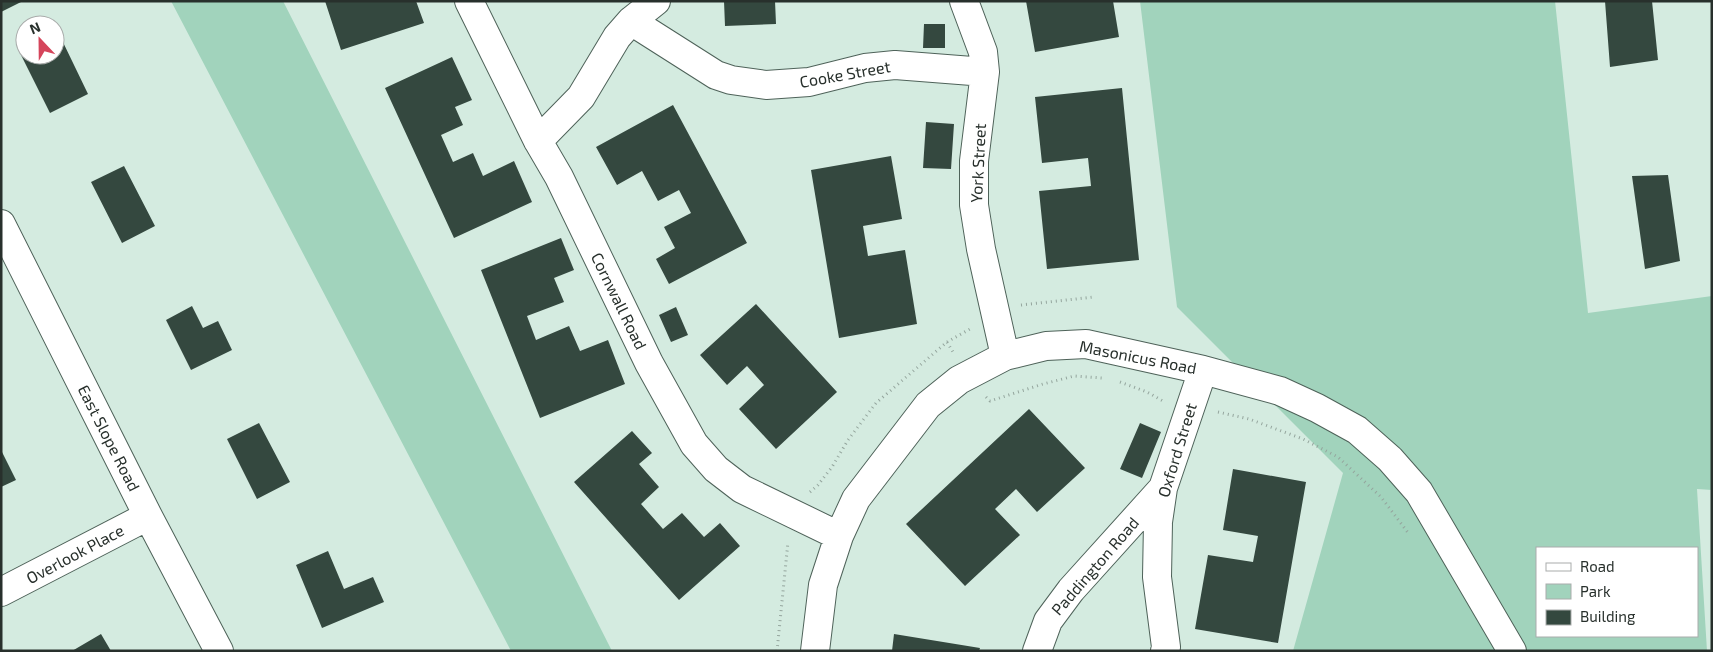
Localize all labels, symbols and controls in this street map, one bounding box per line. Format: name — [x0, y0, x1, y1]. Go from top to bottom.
north arrow — [15, 15, 65, 65]
text: N — [27, 18, 43, 37]
street label: Cooke Street — [798, 56, 892, 91]
street label: York Street — [966, 123, 989, 203]
street label: Cornwall Road — [588, 249, 651, 352]
street label: Masonicus Road — [1078, 336, 1198, 377]
street label: East Slope Road — [75, 381, 144, 494]
street label: Oxford Street — [1153, 400, 1200, 499]
street label: Paddington Road — [1047, 513, 1142, 619]
street label: Overlook Place — [23, 520, 127, 587]
legend — [1536, 547, 1698, 637]
text: Road — [1580, 557, 1615, 575]
text: Park — [1580, 582, 1611, 600]
text: Building — [1580, 607, 1636, 625]

